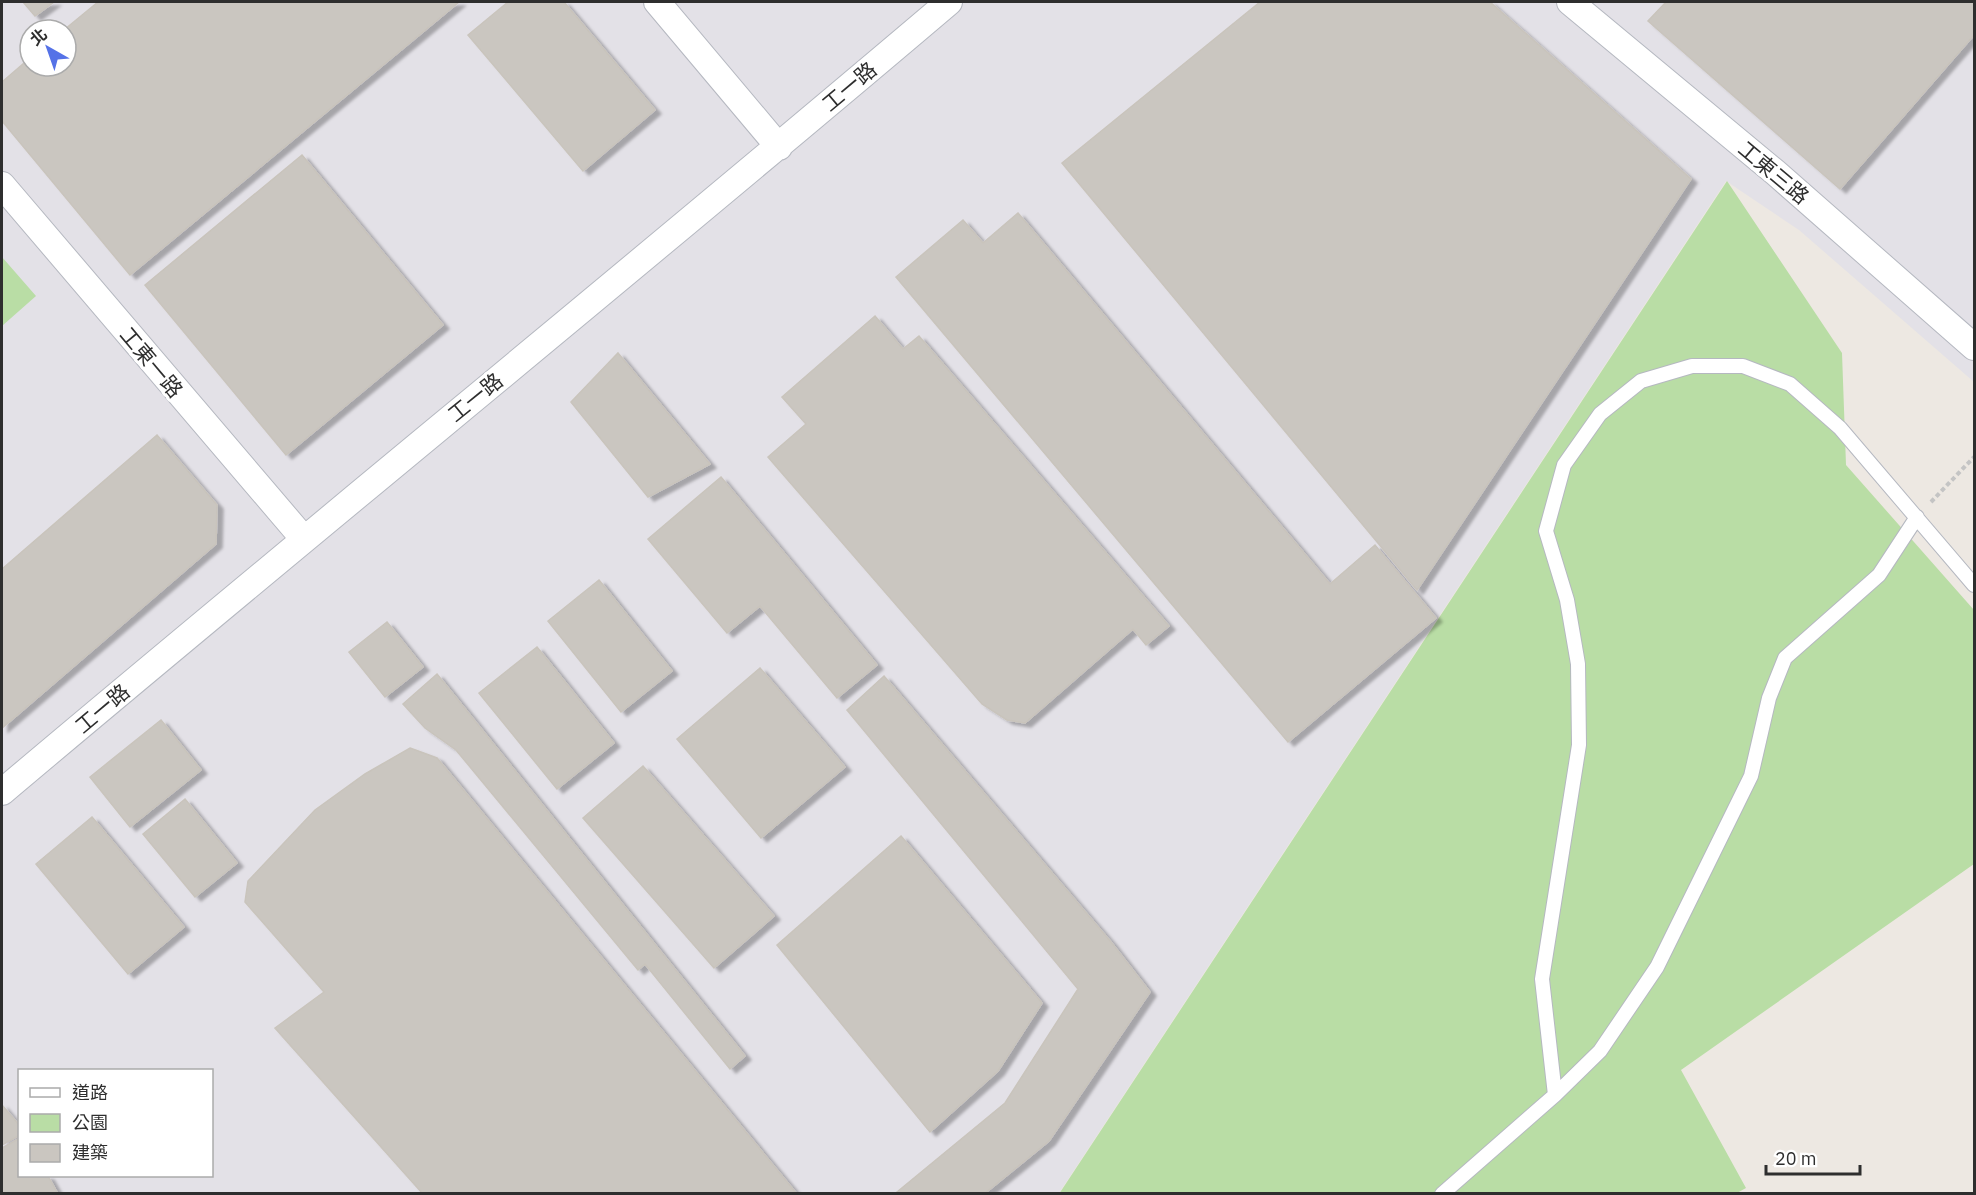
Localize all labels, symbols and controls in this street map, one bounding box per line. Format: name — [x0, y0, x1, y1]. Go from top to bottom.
north arrow — [18, 18, 78, 78]
text: 北 — [26, 24, 51, 49]
street label: 工一路 — [816, 55, 882, 117]
street label: 工東三路 — [1733, 134, 1815, 210]
street label: 工東一路 — [114, 321, 190, 403]
street label: 工一路 — [442, 366, 508, 428]
street label: 工一路 — [69, 677, 135, 739]
legend — [18, 1069, 213, 1177]
text: 道路 — [72, 1081, 108, 1104]
text: 公園 — [72, 1111, 108, 1134]
scale bar — [1766, 1138, 1860, 1176]
text: 建築 — [72, 1141, 108, 1164]
text: 20 m — [1775, 1147, 1817, 1170]

